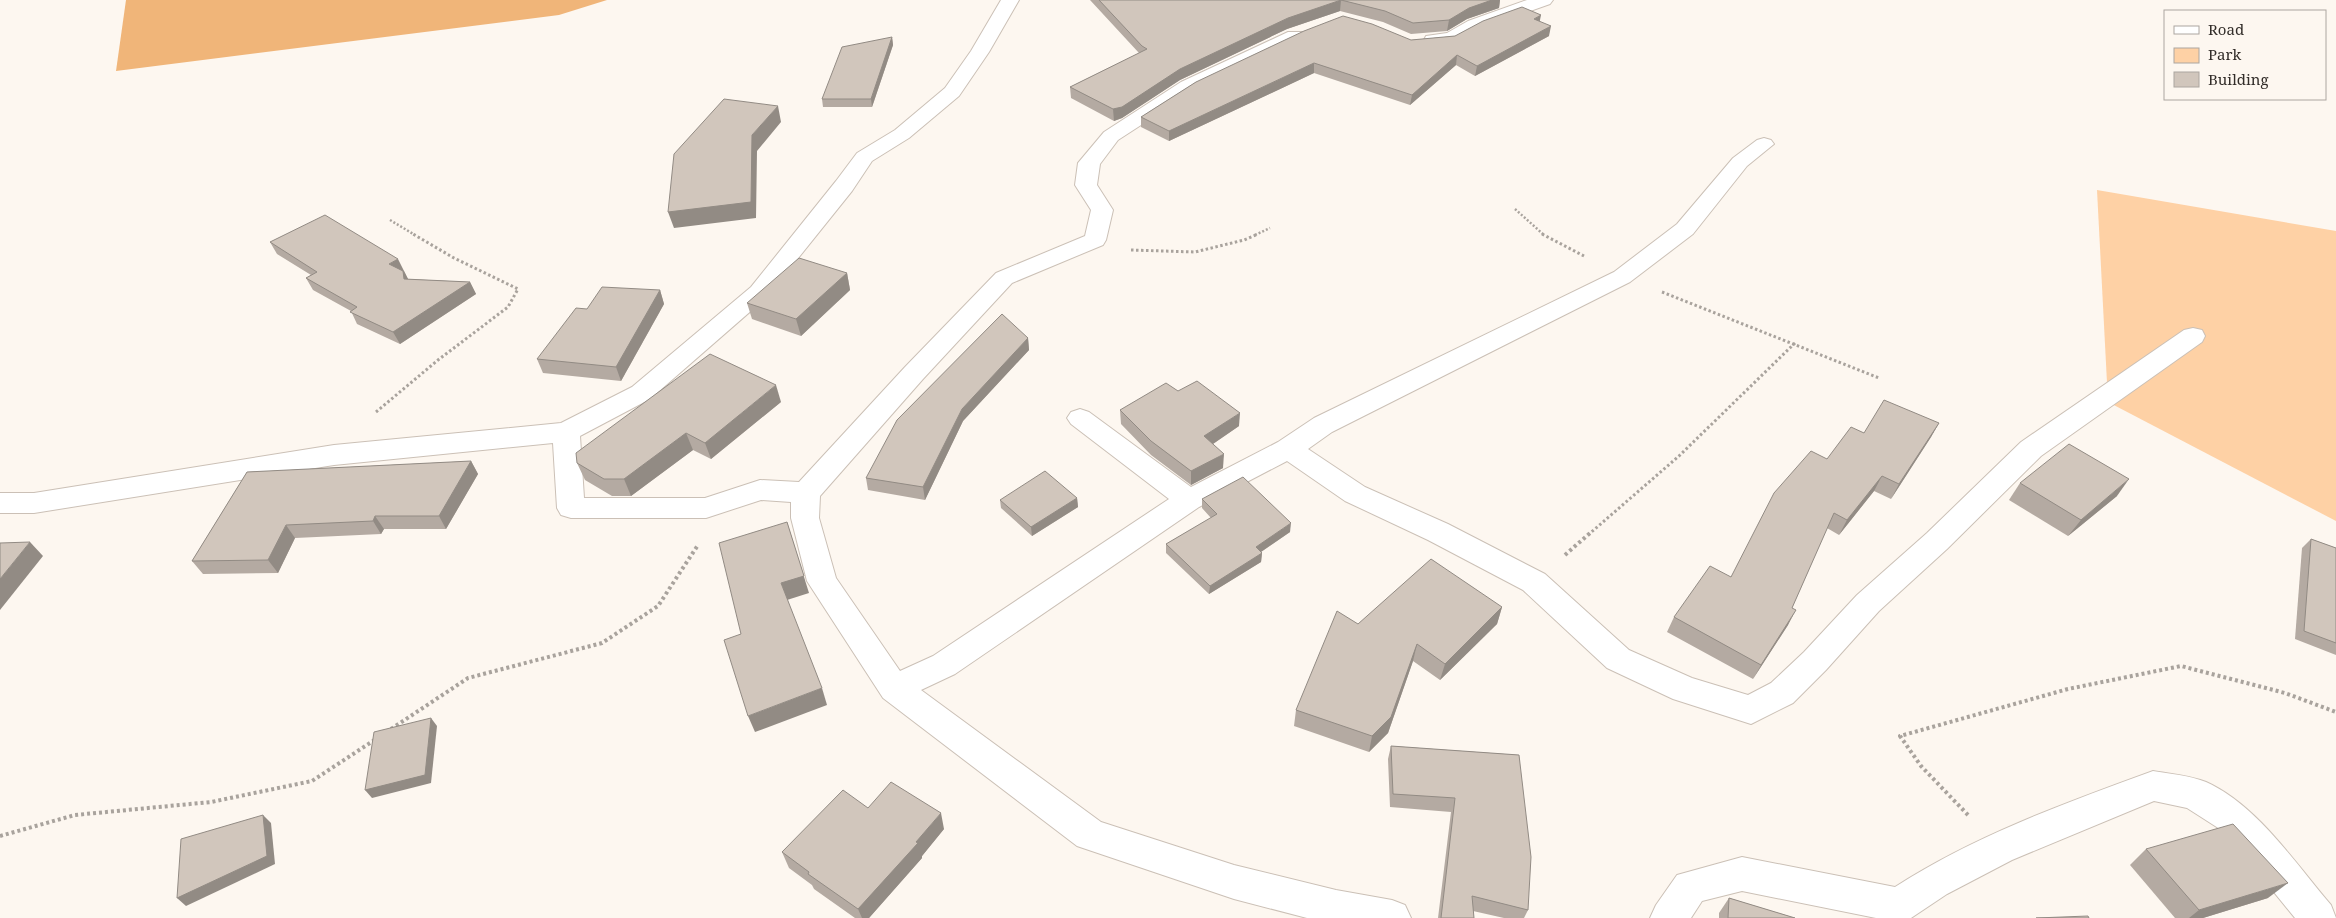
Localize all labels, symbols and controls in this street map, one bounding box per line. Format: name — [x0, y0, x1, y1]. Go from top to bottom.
legend — [2164, 10, 2326, 100]
text: Road — [2208, 19, 2244, 39]
text: Park — [2208, 44, 2242, 64]
text: Building — [2208, 69, 2269, 89]

